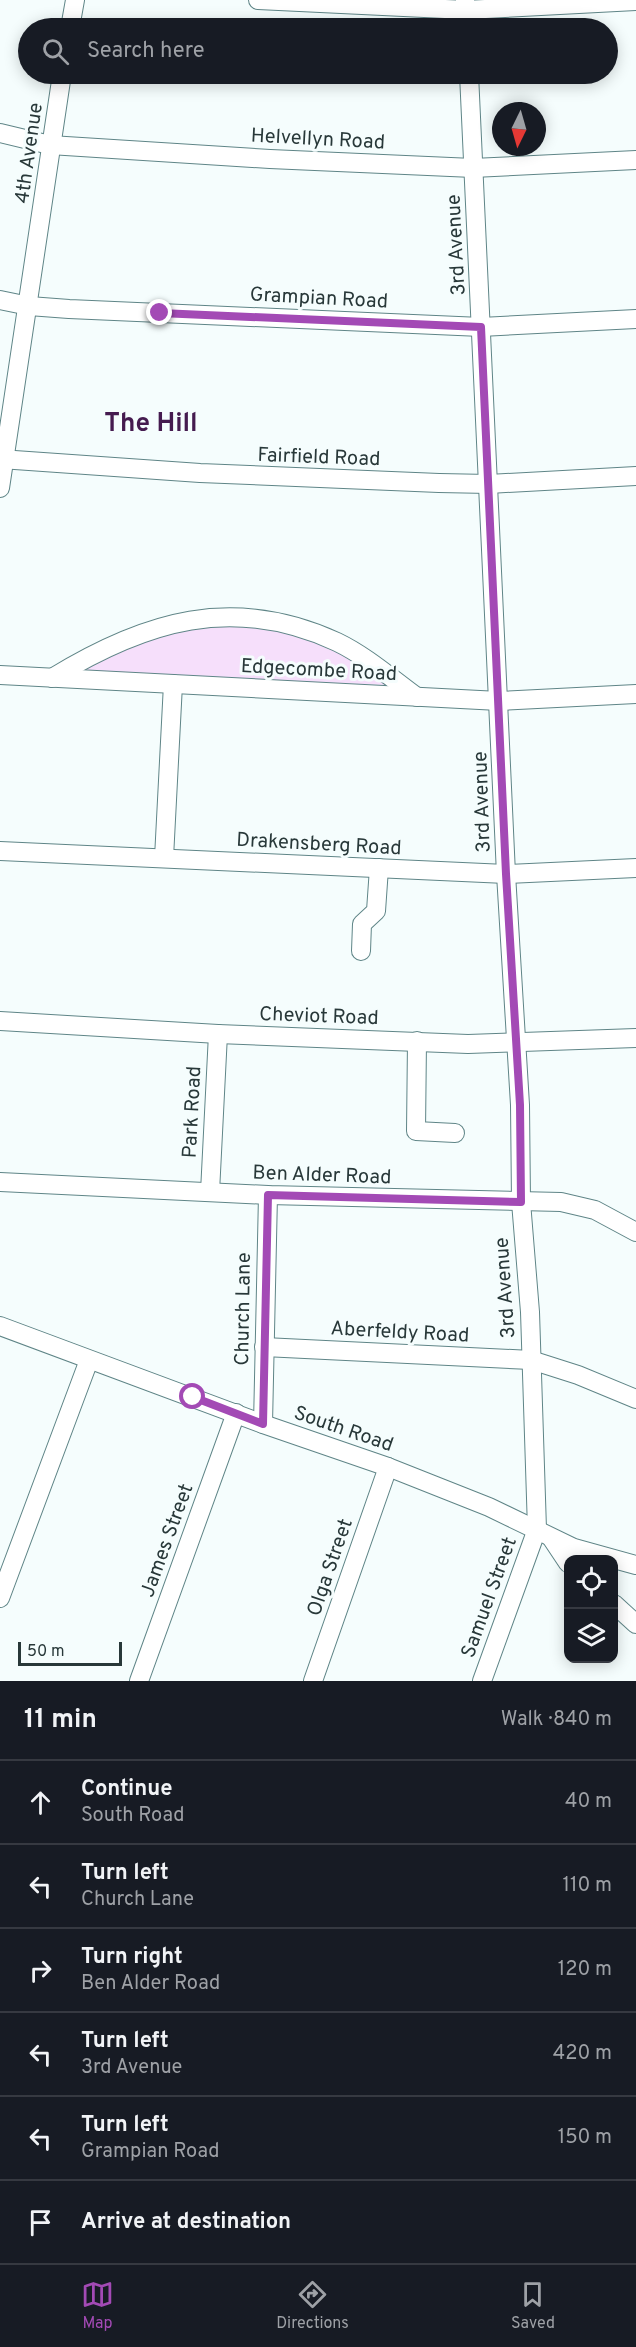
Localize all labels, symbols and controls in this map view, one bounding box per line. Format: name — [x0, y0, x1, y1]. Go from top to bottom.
search box — [18, 18, 618, 84]
icon: search — [39, 35, 72, 68]
text: Search here — [87, 38, 205, 65]
street label: 4th Avenue — [10, 101, 50, 205]
north arrow — [492, 102, 546, 156]
street label: Helvellyn Road — [250, 123, 386, 156]
street label: 3rd Avenue — [441, 194, 473, 296]
street label: Grampian Road — [249, 282, 389, 316]
route end — [146, 299, 172, 325]
district label: The Hill — [104, 408, 198, 441]
street label: Fairfield Road — [257, 443, 381, 473]
street label: Edgecombe Road — [240, 654, 398, 688]
street label: 3rd Avenue — [468, 751, 498, 853]
street label: Drakensberg Road — [236, 828, 402, 862]
street label: Cheviot Road — [259, 1002, 379, 1032]
street label: Park Road — [178, 1065, 208, 1159]
street label: Ben Alder Road — [252, 1161, 392, 1191]
street label: 3rd Avenue — [489, 1236, 522, 1339]
street label: Church Lane — [230, 1252, 258, 1366]
street label: Aberfeldy Road — [330, 1316, 470, 1350]
route start — [179, 1383, 205, 1409]
street label: South Road — [290, 1401, 396, 1459]
street label: James Street — [135, 1480, 200, 1601]
street label: Olga Street — [302, 1515, 360, 1620]
street label: Samuel Street — [456, 1534, 524, 1662]
map controls — [564, 1555, 618, 1663]
button: locate — [564, 1555, 618, 1609]
button: layers — [564, 1609, 618, 1663]
scale bar — [18, 1639, 122, 1666]
text: 50 m — [27, 1642, 65, 1662]
text: 11 min — [24, 1704, 97, 1737]
text: Walk · 840 m — [501, 1707, 612, 1733]
text: Continue — [81, 1776, 172, 1803]
icon: ahead — [24, 1786, 57, 1819]
text: 40 m — [565, 1789, 612, 1815]
text: South Road — [81, 1803, 184, 1829]
text: Turn left — [81, 1860, 169, 1887]
icon: left — [24, 1870, 57, 1903]
text: 110 m — [563, 1873, 612, 1899]
text: Church Lane — [81, 1887, 194, 1913]
text: Turn right — [81, 1944, 183, 1971]
icon: right — [24, 1954, 57, 1987]
text: 120 m — [558, 1957, 612, 1983]
text: Ben Alder Road — [81, 1971, 220, 1997]
text: Turn left — [81, 2028, 169, 2055]
icon: left — [24, 2038, 57, 2071]
text: 420 m — [553, 2041, 612, 2067]
text: 3rd Avenue — [81, 2055, 182, 2081]
text: Turn left — [81, 2112, 169, 2139]
icon: left — [24, 2122, 57, 2155]
text: 150 m — [558, 2125, 612, 2151]
text: Grampian Road — [81, 2139, 220, 2165]
icon: arrive — [24, 2206, 57, 2239]
text: Arrive at destination — [81, 2209, 291, 2236]
tab: Map — [81, 2278, 114, 2334]
tab: Directions — [276, 2278, 349, 2334]
tab: Saved — [511, 2278, 555, 2334]

